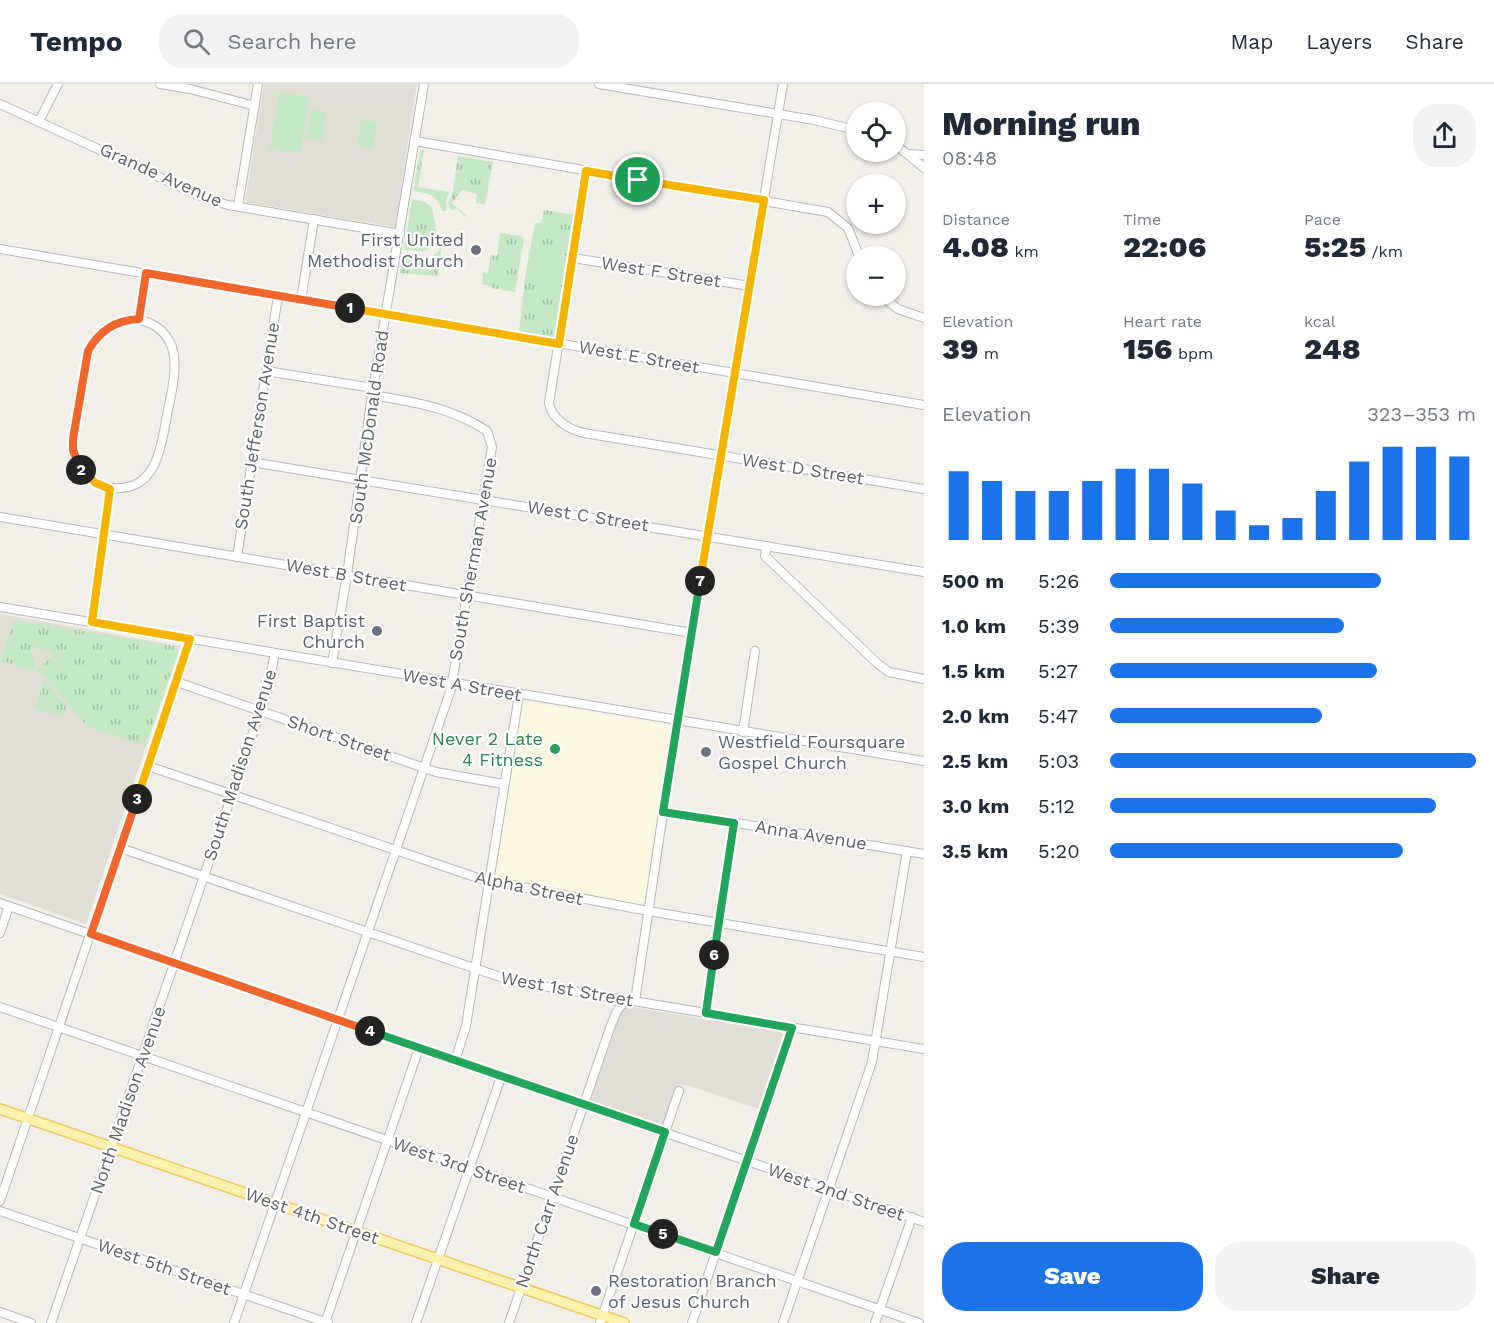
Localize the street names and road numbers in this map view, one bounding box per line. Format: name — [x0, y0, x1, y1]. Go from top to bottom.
street label: Grande Avenue — [97, 138, 226, 211]
street label: West F Street — [600, 252, 723, 291]
street label: South Jefferson Avenue — [230, 321, 283, 531]
street label: South McDonald Road — [344, 329, 393, 525]
street label: West E Street — [577, 336, 701, 378]
street label: West D Street — [740, 448, 866, 489]
street label: South Sherman Avenue — [444, 456, 501, 662]
street label: West C Street — [526, 496, 651, 536]
street label: West B Street — [284, 554, 409, 596]
street label: West A Street — [401, 664, 524, 705]
street label: South Madison Avenue — [199, 666, 280, 863]
street label: Short Street — [285, 710, 394, 765]
street label: Anna Avenue — [754, 815, 869, 854]
street label: Alpha Street — [473, 866, 585, 909]
street label: West 1st Street — [499, 967, 635, 1011]
street label: North Madison Avenue — [85, 1003, 170, 1197]
street label: North Carr Avenue — [510, 1131, 583, 1291]
street label: West 3rd Street — [390, 1132, 529, 1197]
street label: West 2nd Street — [765, 1158, 908, 1225]
street label: West 4th Street — [242, 1183, 382, 1248]
street label: West 5th Street — [95, 1234, 234, 1299]

